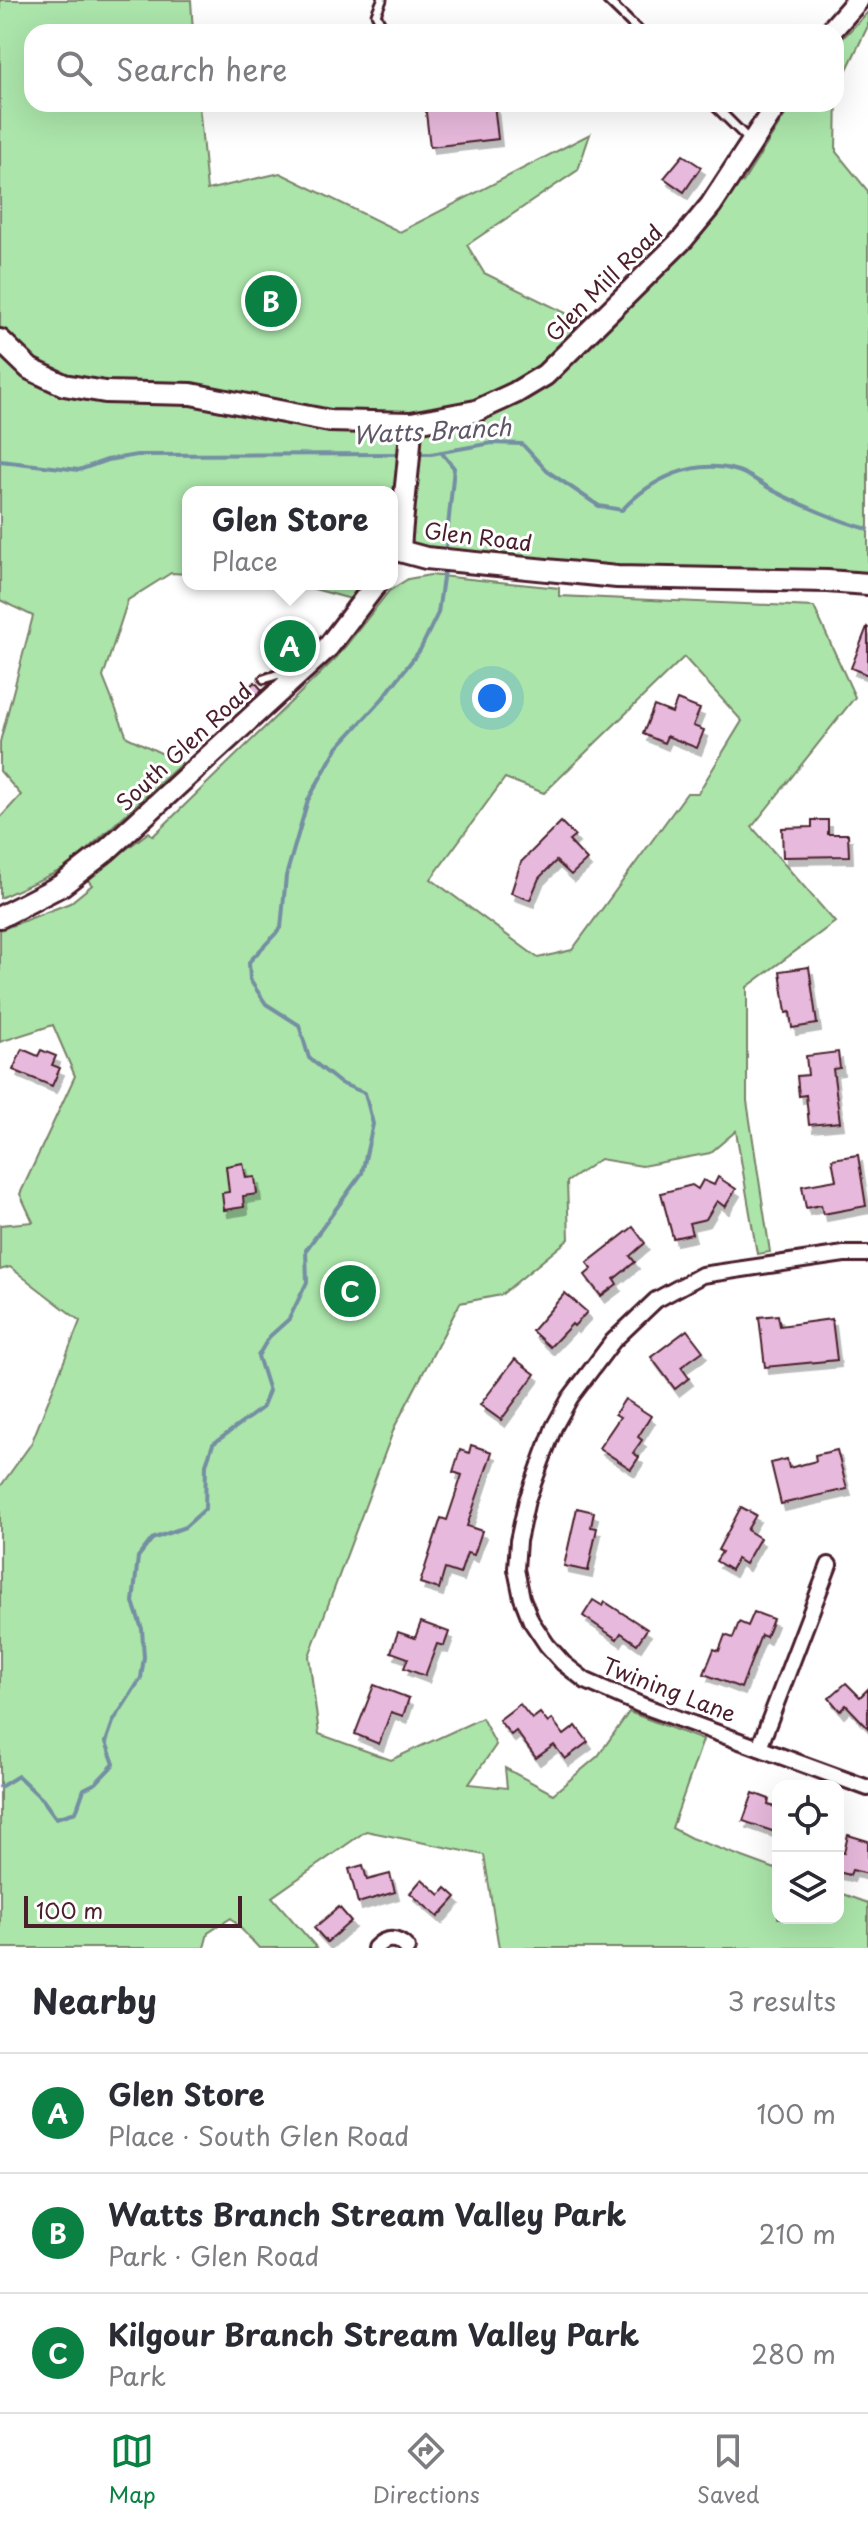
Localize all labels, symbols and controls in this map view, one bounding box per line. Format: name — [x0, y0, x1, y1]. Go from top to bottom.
search box — [24, 24, 844, 112]
icon: search — [52, 46, 96, 90]
text: Search here — [116, 46, 288, 91]
street label: Glen Mill Road — [537, 216, 669, 348]
pin: B — [245, 271, 297, 331]
water label: Watts Branch — [352, 408, 513, 452]
popup — [182, 486, 398, 590]
text: Glen Store — [212, 496, 368, 541]
street label: Glen Road — [422, 513, 534, 559]
text: Place — [212, 541, 278, 580]
pin: A — [264, 616, 316, 676]
street label: South Glen Road — [108, 674, 258, 818]
your location — [472, 678, 512, 718]
pin: C — [324, 1261, 376, 1321]
street label: Twining Lane — [598, 1648, 741, 1729]
map controls — [772, 1780, 844, 1924]
button: locate — [772, 1780, 844, 1852]
button: layers — [772, 1852, 844, 1924]
scale bar — [24, 1892, 242, 1928]
text: 100 m — [36, 1893, 103, 1926]
text: Nearby — [32, 1974, 157, 2026]
text: 3 results — [728, 1981, 836, 2020]
text: Glen Store — [108, 2071, 265, 2116]
text: A — [48, 2094, 68, 2133]
text: 100 m — [756, 2094, 836, 2133]
text: Place · South Glen Road — [108, 2116, 409, 2155]
text: Watts Branch Stream Valley Park — [108, 2191, 626, 2236]
text: B — [49, 2214, 67, 2253]
text: 210 m — [759, 2214, 836, 2253]
text: Park · Glen Road — [108, 2236, 319, 2275]
text: Kilgour Branch Stream Valley Park — [108, 2311, 639, 2356]
text: C — [48, 2334, 68, 2373]
text: 280 m — [751, 2334, 836, 2373]
text: Park — [108, 2356, 166, 2395]
tab: Map — [109, 2429, 156, 2510]
tab: Directions — [373, 2429, 480, 2510]
tab: Saved — [697, 2429, 759, 2510]

